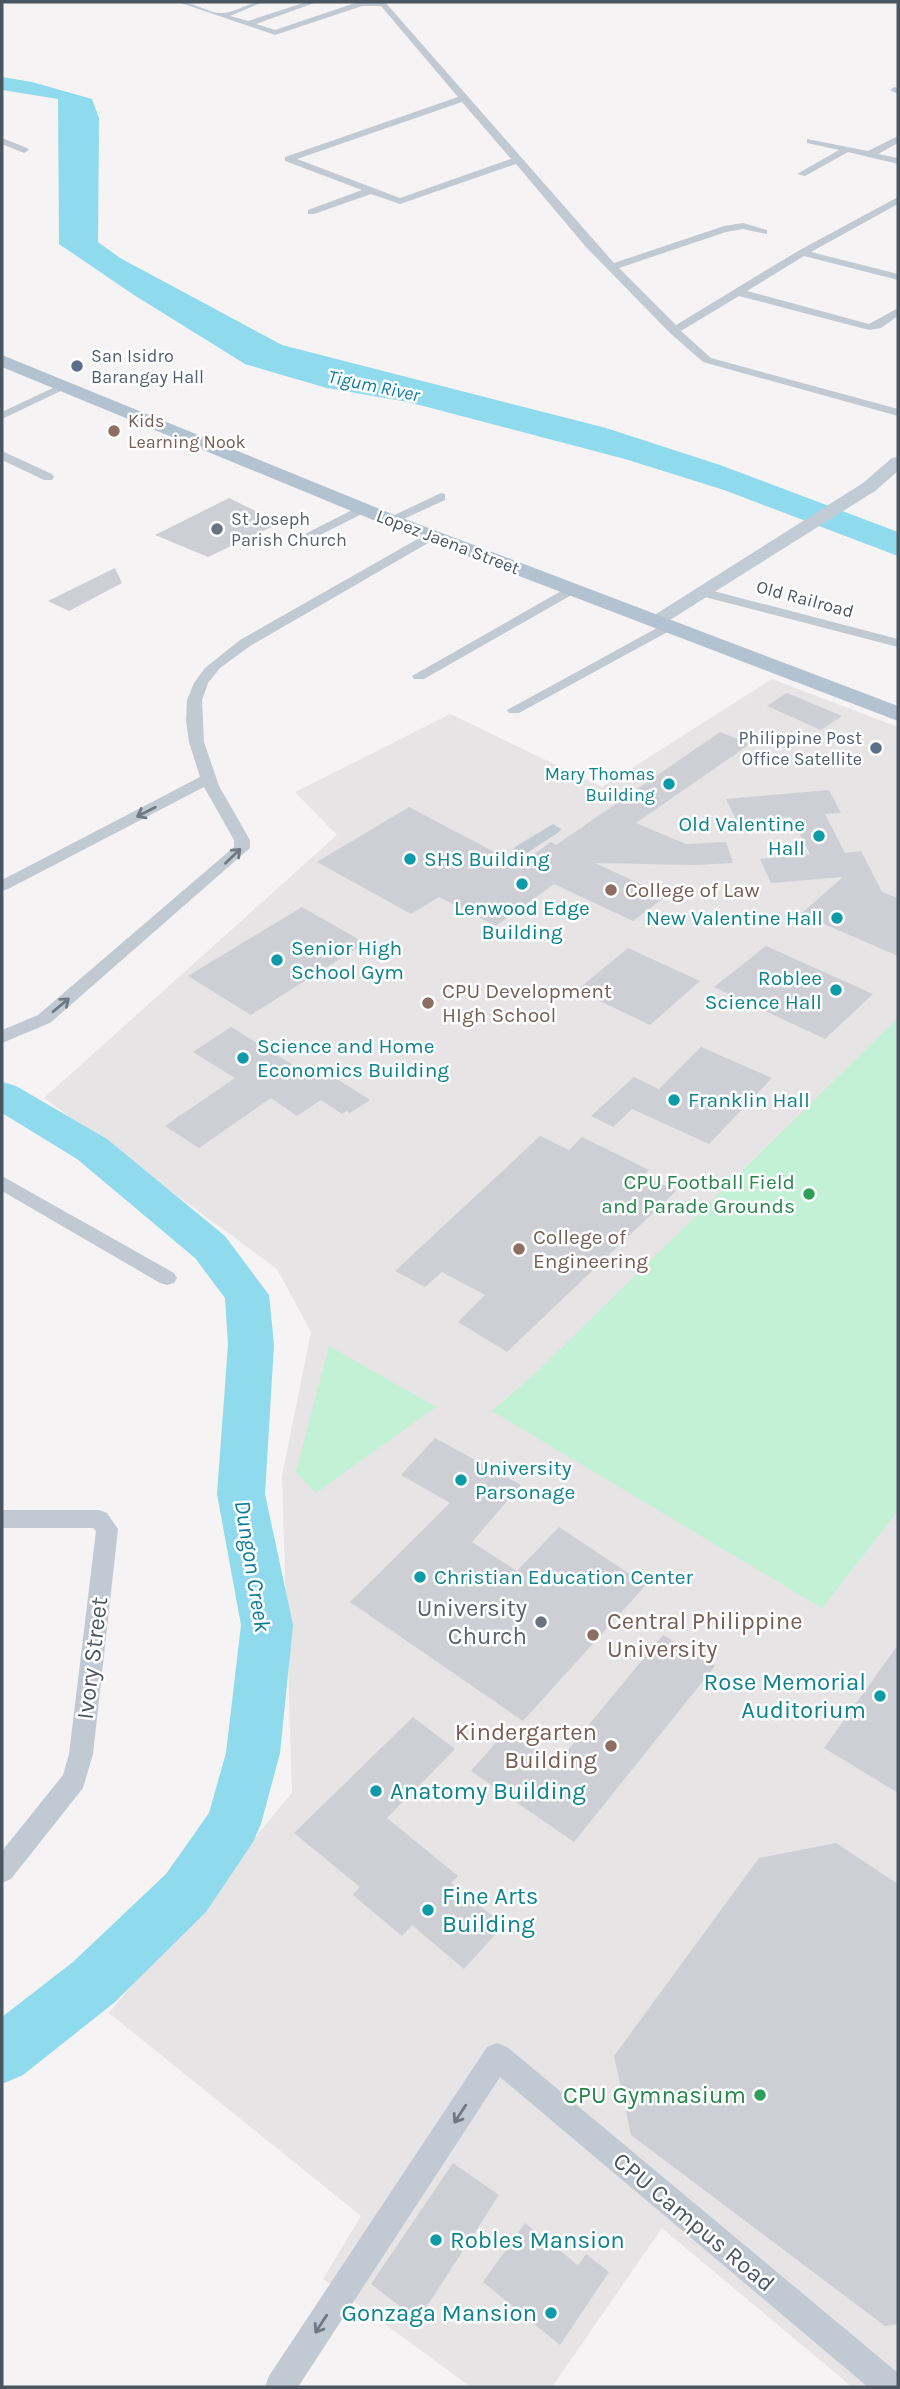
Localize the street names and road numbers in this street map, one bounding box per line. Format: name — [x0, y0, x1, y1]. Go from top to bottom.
street label: Lopez Jaena Street — [373, 505, 523, 580]
street label: Old Railroad — [754, 575, 856, 623]
street label: Ivory Street — [71, 1595, 113, 1721]
street label: CPU Campus Road — [608, 2146, 780, 2298]

